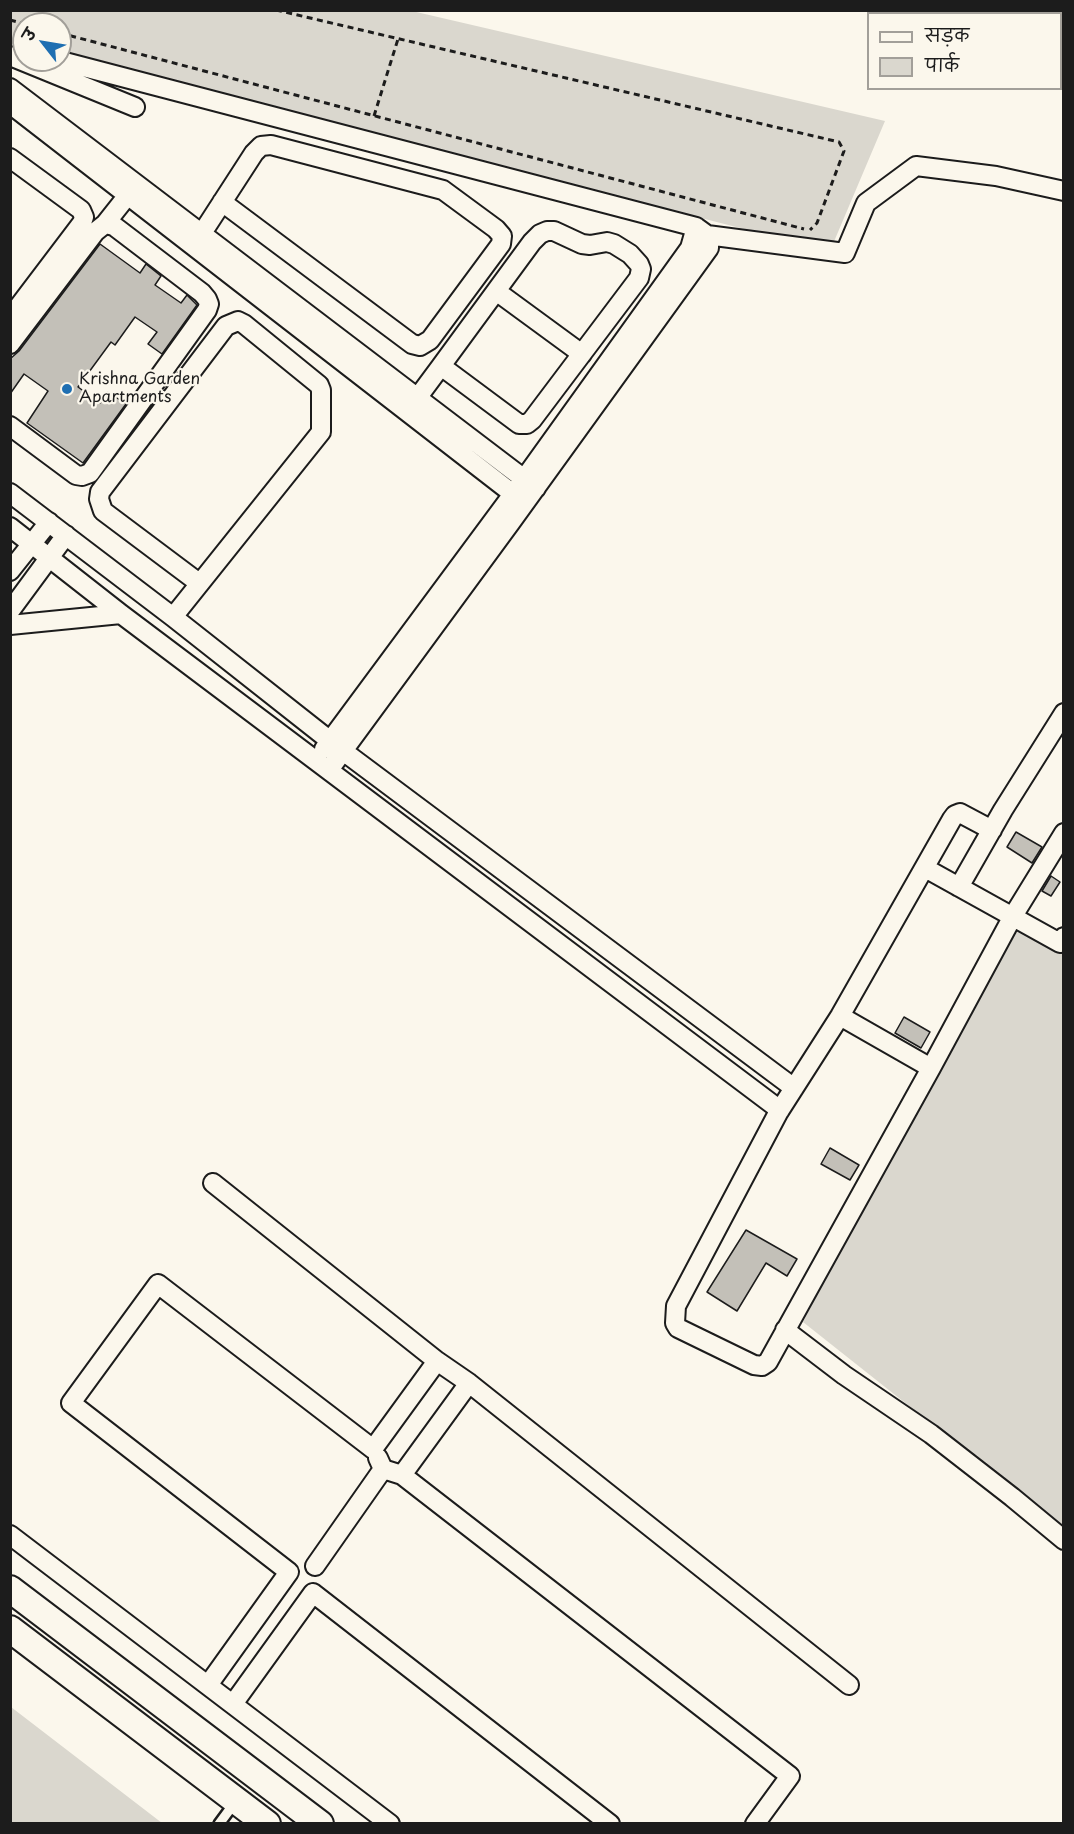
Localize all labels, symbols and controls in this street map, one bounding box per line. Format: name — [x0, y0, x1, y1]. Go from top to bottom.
north arrow — [12, 12, 72, 72]
legend — [867, 12, 1062, 90]
text: सड़क — [925, 21, 969, 48]
text: उ — [15, 23, 41, 45]
text: पार्क — [925, 51, 959, 78]
place label: Krishna Garden Apartments — [79, 370, 200, 408]
marker: Krishna Garden Apartments — [60, 382, 74, 396]

